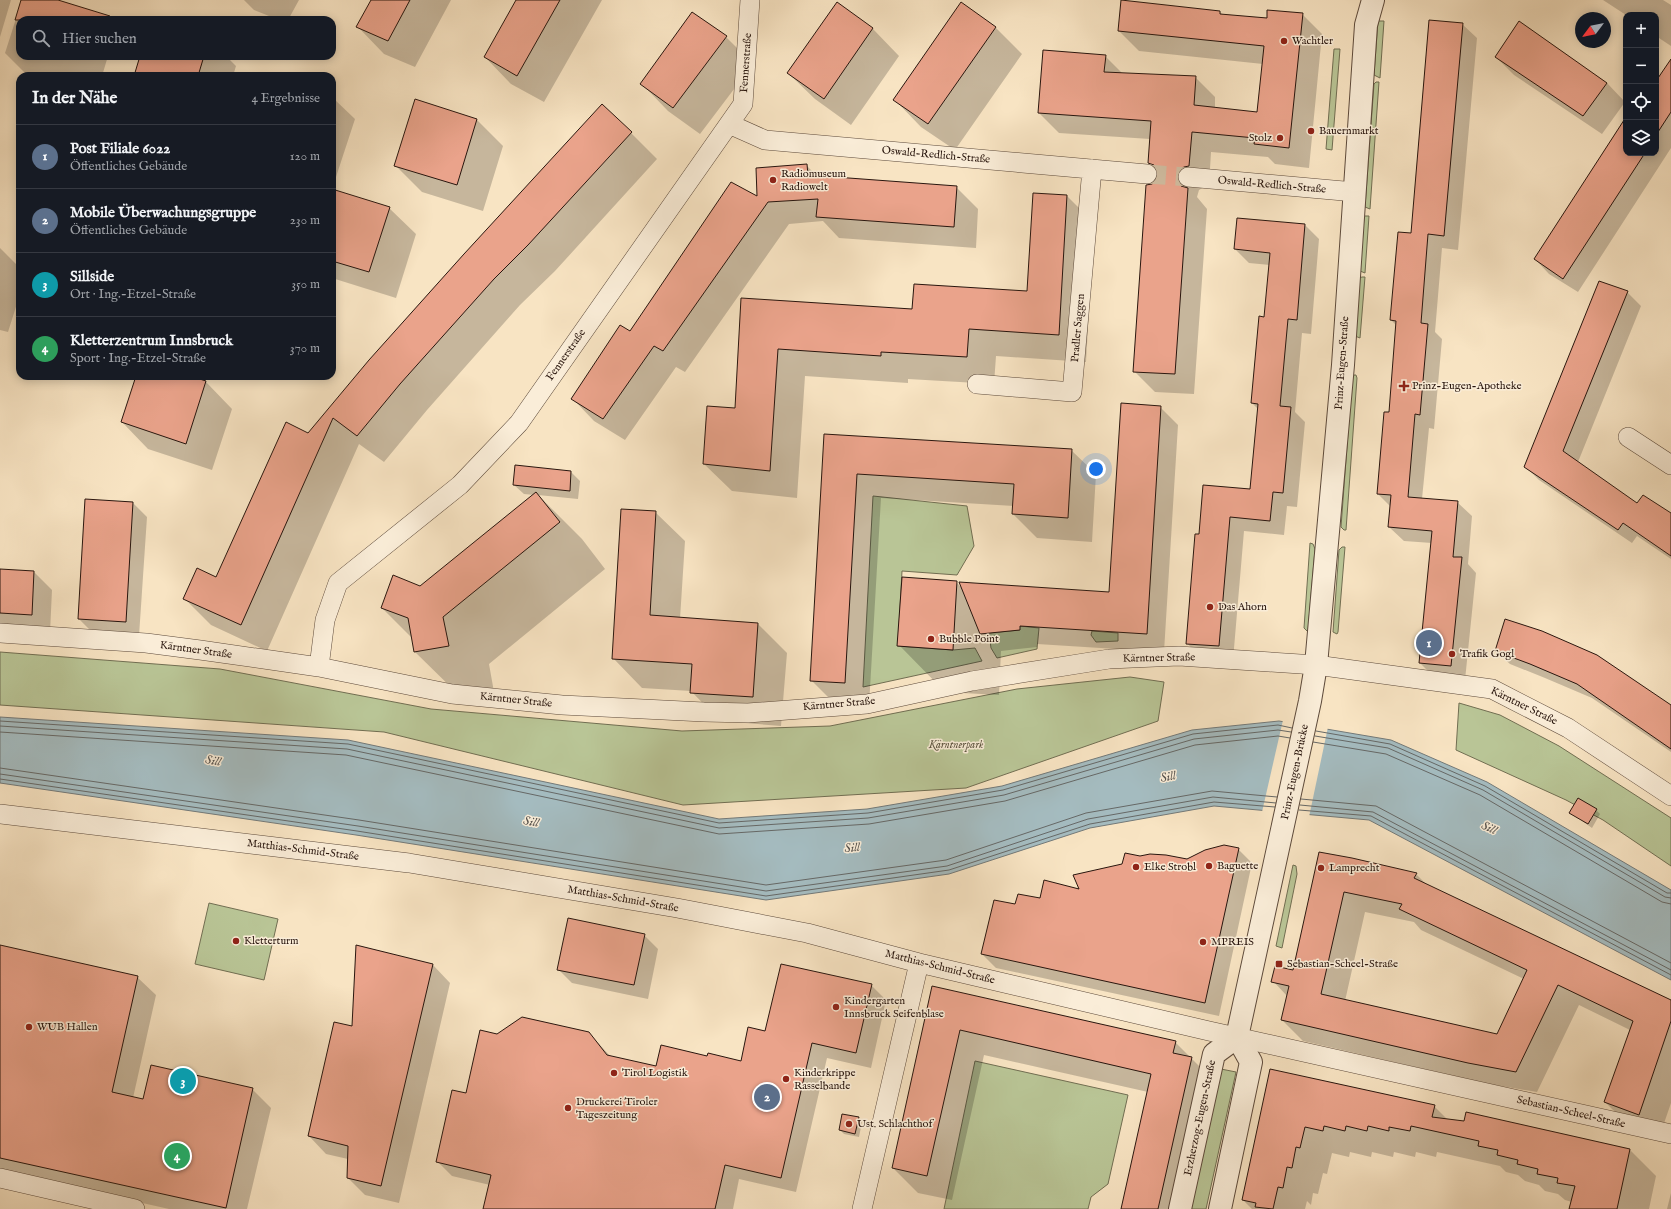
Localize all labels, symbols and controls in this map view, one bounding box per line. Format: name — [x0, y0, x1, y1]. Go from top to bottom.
north arrow — [1575, 12, 1611, 48]
map controls — [1623, 12, 1659, 156]
button: + — [1623, 12, 1659, 48]
search box — [16, 16, 336, 60]
icon: search — [30, 27, 52, 49]
text: Hier suchen — [62, 29, 137, 48]
street label: Fennerstraße — [737, 33, 755, 93]
place label: Wachtler — [1292, 34, 1333, 48]
marker: Wachtler — [1279, 36, 1289, 46]
button: − — [1623, 48, 1659, 84]
button: locate — [1623, 84, 1659, 120]
text: In der Nähe — [32, 88, 117, 109]
text: 4 Ergebnisse — [252, 90, 320, 107]
button: layers — [1623, 120, 1659, 156]
place label: Bauernmarkt — [1319, 124, 1379, 138]
marker: Bauernmarkt — [1306, 126, 1316, 136]
place label: Stolz — [1249, 131, 1272, 145]
marker: Stolz — [1275, 133, 1285, 143]
text: Post Filiale 6022 — [70, 139, 170, 158]
street label: Oswald-Redlich-Straße — [881, 143, 991, 167]
text: 1 — [43, 148, 47, 165]
text: 120 m — [290, 148, 320, 165]
text: Öffentliches Gebäude — [70, 158, 187, 175]
place label: Radiomuseum Radiowelt — [781, 167, 846, 194]
street label: Oswald-Redlich-Straße — [1217, 173, 1327, 197]
marker: Radiomuseum Radiowelt — [768, 175, 778, 185]
text: Mobile Überwachungsgruppe — [70, 203, 256, 222]
text: 2 — [42, 212, 48, 229]
text: 230 m — [290, 212, 320, 229]
text: Öffentliches Gebäude — [70, 222, 187, 239]
text: Sillside — [70, 267, 114, 286]
text: 3 — [43, 276, 47, 293]
text: 350 m — [291, 276, 320, 293]
text: Ort · Ing.-Etzel-Straße — [70, 286, 196, 303]
street label: Pradler Saggen — [1068, 293, 1088, 363]
street label: Prinz-Eugen-Straße — [1332, 316, 1352, 410]
street label: Fennerstraße — [543, 326, 589, 384]
text: Kletterzentrum Innsbruck — [70, 331, 233, 350]
text: 4 — [42, 340, 48, 357]
text: 370 m — [290, 340, 320, 357]
text: Sport · Ing.-Etzel-Straße — [70, 350, 206, 367]
place label: Prinz-Eugen-Apotheke — [1412, 379, 1522, 393]
marker: Prinz-Eugen-Apotheke — [1399, 381, 1409, 391]
your location — [1086, 459, 1106, 479]
place label: Das Ahorn — [1218, 600, 1267, 614]
marker: Das Ahorn — [1205, 602, 1215, 612]
pin: 1 — [1416, 628, 1442, 658]
place label: Bubble Point — [939, 632, 999, 646]
marker: Bubble Point — [926, 634, 936, 644]
street label: Kärntner Straße — [159, 638, 233, 662]
place label: Trafik Gogl — [1460, 647, 1514, 661]
marker: Trafik Gogl — [1447, 649, 1457, 659]
street label: Kärntner Straße — [1123, 650, 1195, 666]
street label: Kärntner Straße — [1488, 684, 1560, 728]
street label: Kärntner Straße — [479, 689, 553, 711]
street label: Kärntner Straße — [802, 694, 876, 714]
street label: Prinz-Eugen-Brücke — [1278, 723, 1312, 821]
park label: Kärntnerpark — [928, 738, 984, 752]
water label: Sill — [204, 752, 223, 770]
water label: Sill — [1159, 768, 1178, 786]
water label: Sill — [522, 813, 541, 831]
water label: Sill — [1479, 818, 1500, 839]
street label: Matthias-Schmid-Straße — [246, 836, 360, 864]
water label: Sill — [844, 840, 862, 856]
place label: Baguette — [1217, 859, 1258, 873]
place label: Elke Strobl — [1144, 860, 1196, 874]
marker: Baguette — [1204, 861, 1214, 871]
place label: Lamprecht — [1329, 861, 1380, 875]
marker: Elke Strobl — [1131, 862, 1141, 872]
marker: Lamprecht — [1316, 863, 1326, 873]
street label: Matthias-Schmid-Straße — [566, 882, 680, 916]
place label: Kletterturm — [244, 934, 299, 948]
place label: MPREIS — [1211, 935, 1254, 949]
marker: Kletterturm — [231, 936, 241, 946]
marker: MPREIS — [1198, 937, 1208, 947]
street label: Matthias-Schmid-Straße — [884, 947, 996, 987]
place label: Sebastian-Scheel-Straße — [1287, 957, 1398, 971]
marker: Sebastian-Scheel-Straße — [1274, 959, 1284, 969]
place label: Kindergarten Innsbruck Seifenblase — [844, 994, 944, 1021]
marker: Kindergarten Innsbruck Seifenblase — [831, 1002, 841, 1012]
place label: WUB Hallen — [37, 1020, 98, 1034]
marker: WUB Hallen — [24, 1022, 34, 1032]
street label: Erzherzog-Eugen-Straße — [1181, 1059, 1219, 1177]
pin: 3 — [170, 1066, 196, 1096]
place label: Tirol Logistik — [622, 1066, 688, 1080]
place label: Kinderkrippe Rasselbande — [794, 1066, 855, 1093]
marker: Tirol Logistik — [609, 1068, 619, 1078]
marker: Kinderkrippe Rasselbande — [781, 1074, 791, 1084]
pin: 2 — [754, 1082, 780, 1112]
street label: Sebastian-Scheel-Straße — [1515, 1093, 1627, 1131]
place label: Druckerei Tiroler Tageszeitung — [576, 1095, 658, 1122]
marker: Druckerei Tiroler Tageszeitung — [563, 1103, 573, 1113]
place label: Ust. Schlachthof — [857, 1117, 934, 1131]
marker: Ust. Schlachthof — [844, 1119, 854, 1129]
pin: 4 — [164, 1141, 190, 1171]

